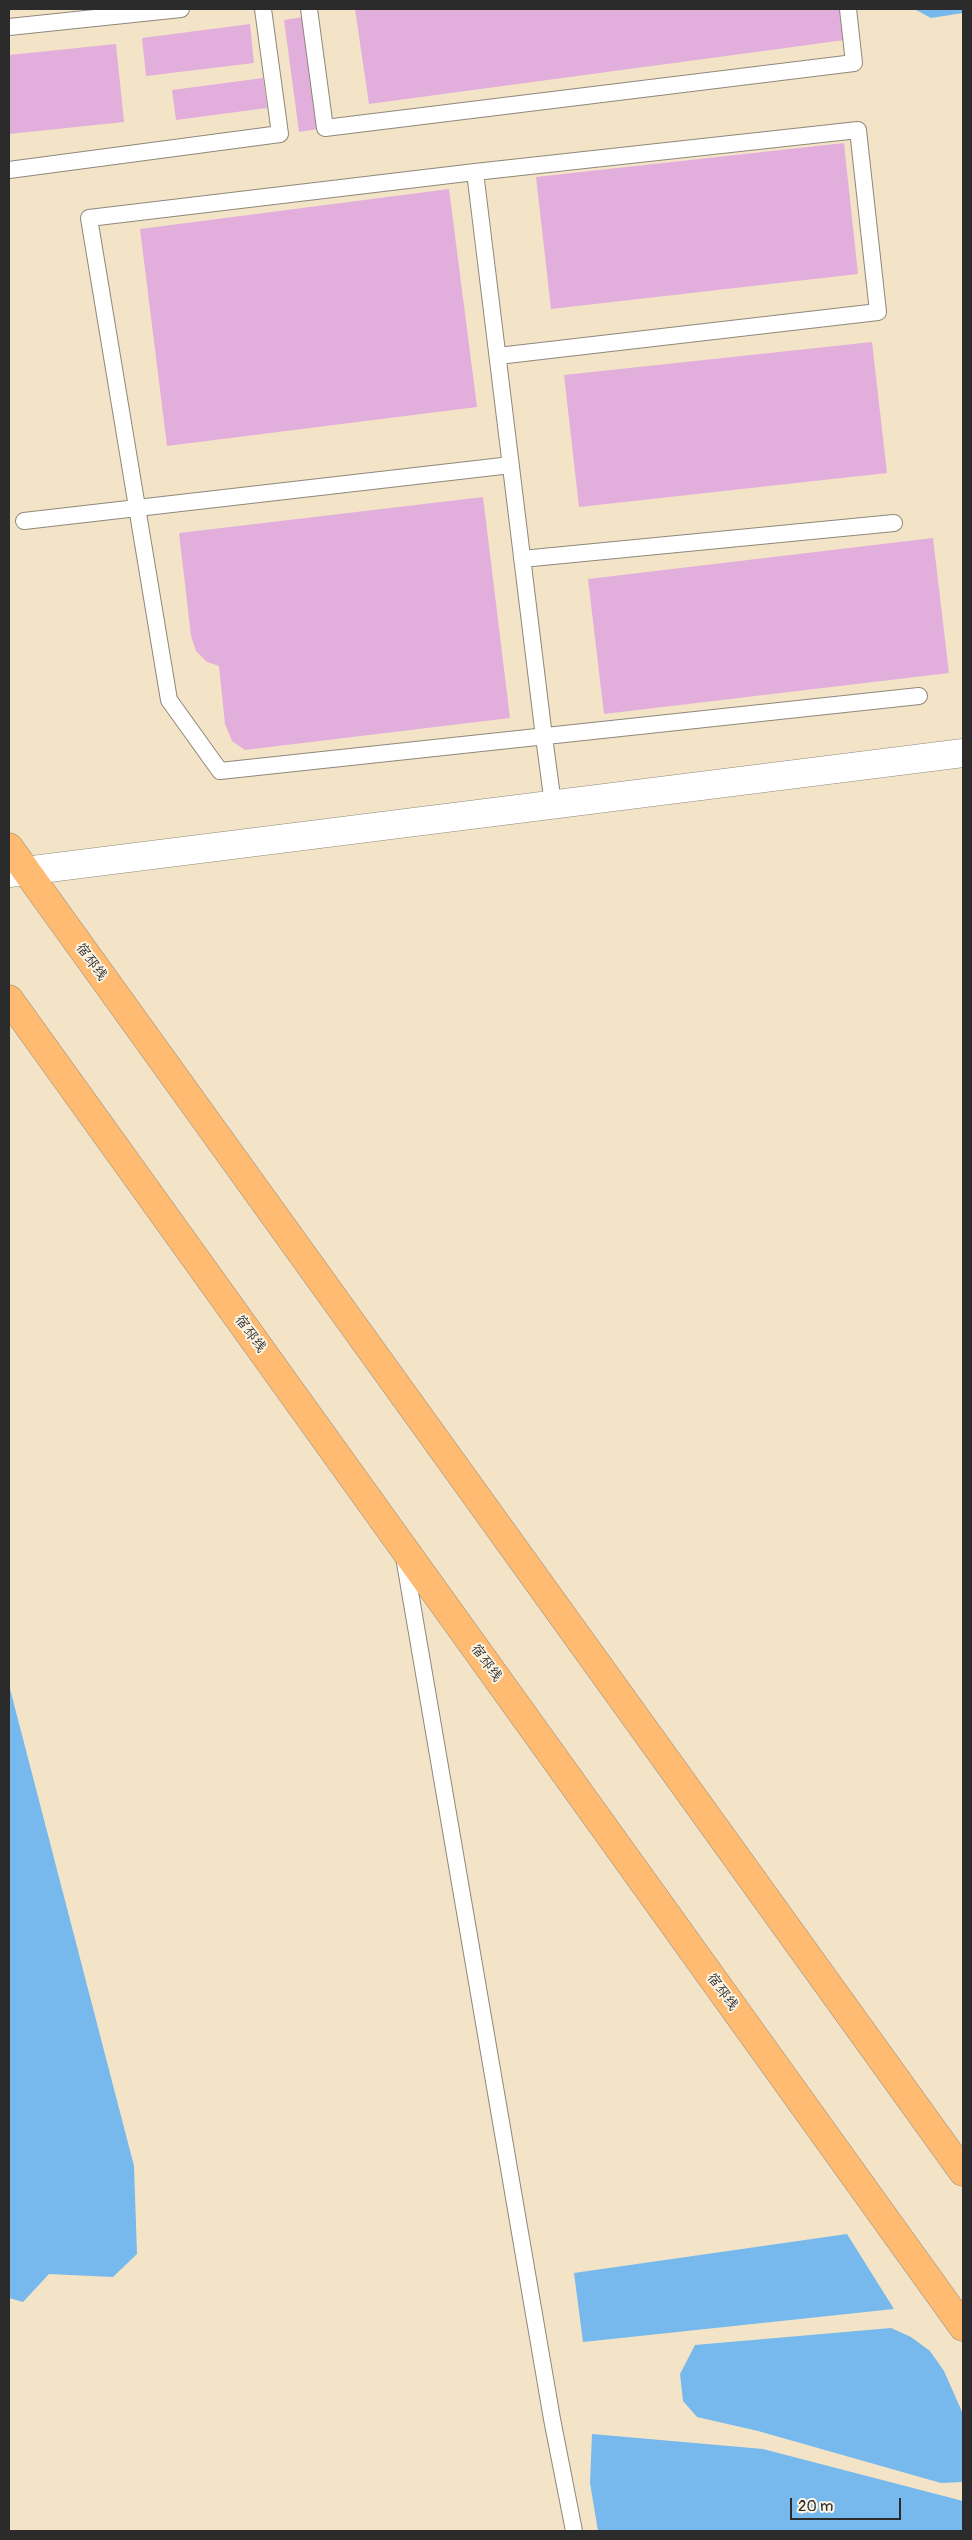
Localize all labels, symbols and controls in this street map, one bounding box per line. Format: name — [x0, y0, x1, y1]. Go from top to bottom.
street label: 宿邳线 — [72, 940, 110, 984]
street label: 宿邳线 — [231, 1312, 269, 1356]
street label: 宿邳线 — [467, 1641, 505, 1685]
street label: 宿邳线 — [703, 1970, 741, 2014]
scale bar — [792, 2488, 903, 2520]
text: 20 m — [798, 2497, 833, 2516]

